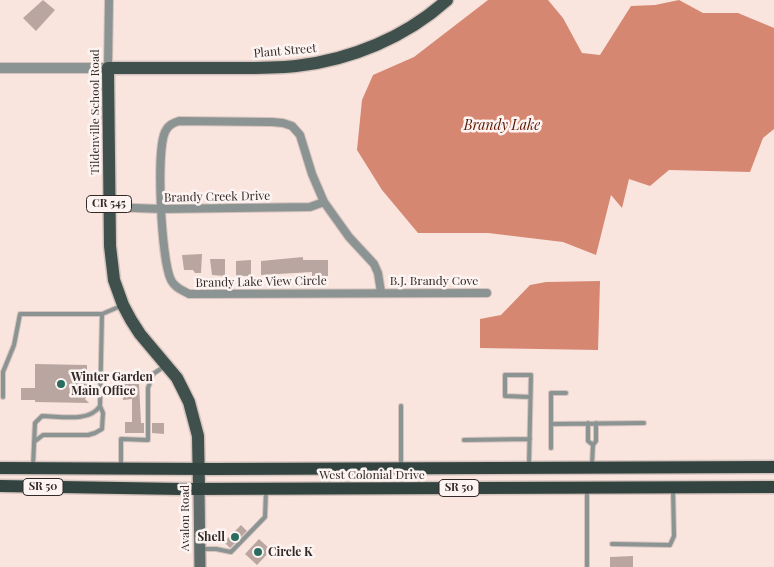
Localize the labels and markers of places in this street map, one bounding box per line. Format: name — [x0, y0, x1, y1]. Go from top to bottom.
place label: Winter Garden Main Office — [71, 370, 153, 398]
marker: Winter Garden Main Office — [55, 378, 67, 390]
place label: Shell — [197, 530, 225, 544]
marker: Shell — [229, 531, 241, 543]
place label: Circle K — [268, 545, 313, 559]
marker: Circle K — [252, 546, 264, 558]

